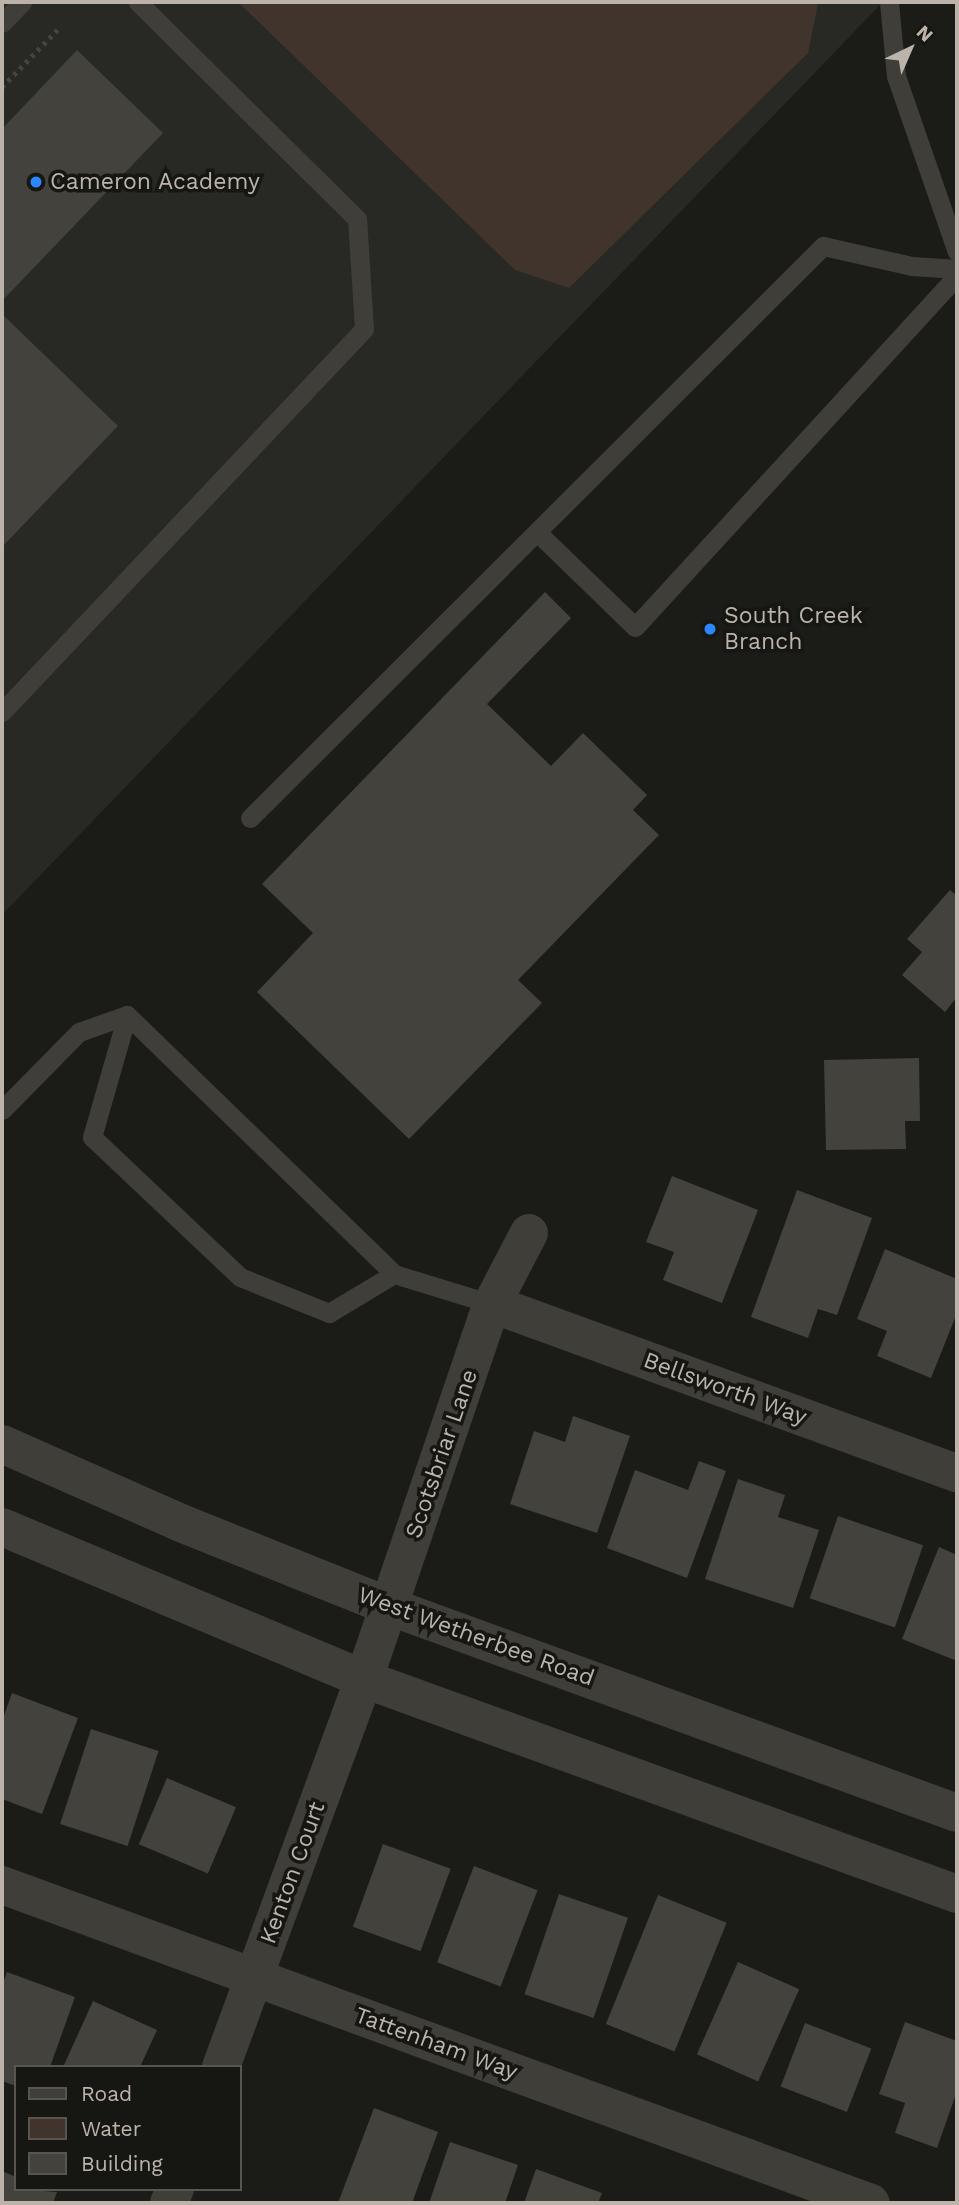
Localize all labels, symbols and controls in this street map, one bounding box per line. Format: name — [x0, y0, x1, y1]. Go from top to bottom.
north arrow — [875, 14, 945, 84]
text: N — [912, 20, 938, 47]
place label: Cameron Academy — [50, 168, 261, 196]
marker: Cameron Academy — [28, 174, 44, 190]
place label: South Creek Branch — [724, 602, 863, 656]
marker: South Creek Branch — [702, 621, 718, 637]
street label: Bellsworth Way — [639, 1347, 811, 1431]
street label: Scotsbriar Lane — [400, 1366, 484, 1542]
street label: West Wetherbee Road — [354, 1581, 598, 1693]
street label: Kenton Court — [255, 1798, 331, 1948]
street label: Tattenham Way — [351, 2002, 521, 2086]
legend — [14, 2065, 242, 2191]
text: Road — [81, 2081, 132, 2106]
text: Water — [81, 2116, 141, 2141]
text: Building — [81, 2151, 163, 2176]

